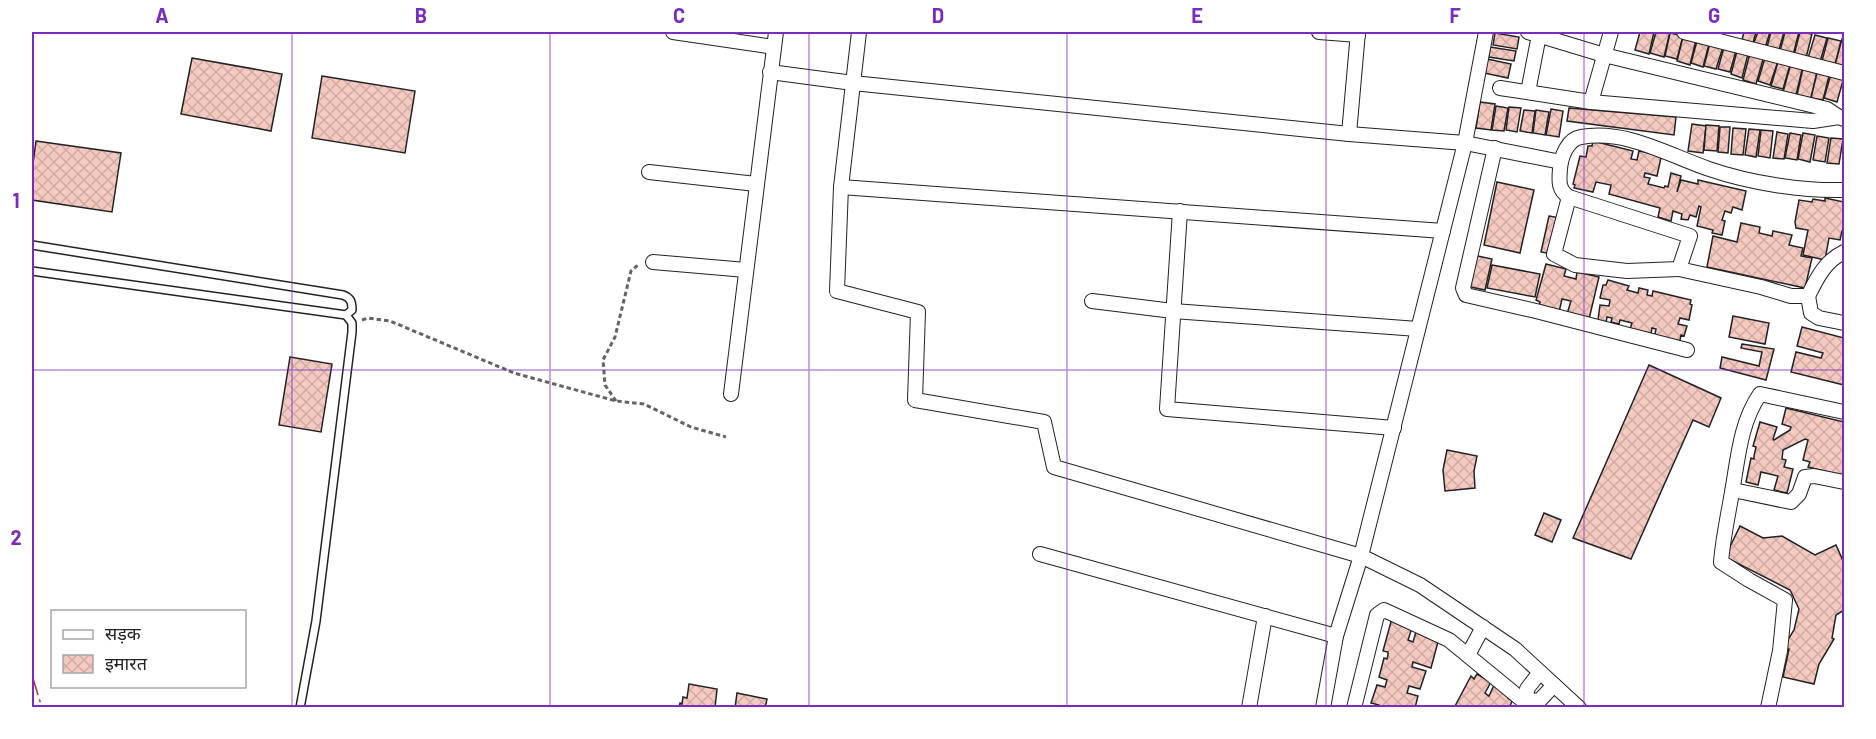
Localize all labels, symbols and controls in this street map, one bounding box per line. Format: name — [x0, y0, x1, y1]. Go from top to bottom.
text: A — [155, 3, 169, 27]
text: B — [415, 3, 427, 27]
text: C — [673, 3, 685, 27]
text: D — [932, 3, 944, 27]
text: E — [1191, 3, 1203, 27]
text: F — [1449, 3, 1461, 27]
text: G — [1708, 3, 1720, 27]
text: 1 — [12, 188, 20, 212]
text: 2 — [10, 525, 22, 549]
legend — [51, 610, 246, 688]
text: सड़क — [105, 622, 142, 644]
text: इमारत — [105, 652, 148, 674]

